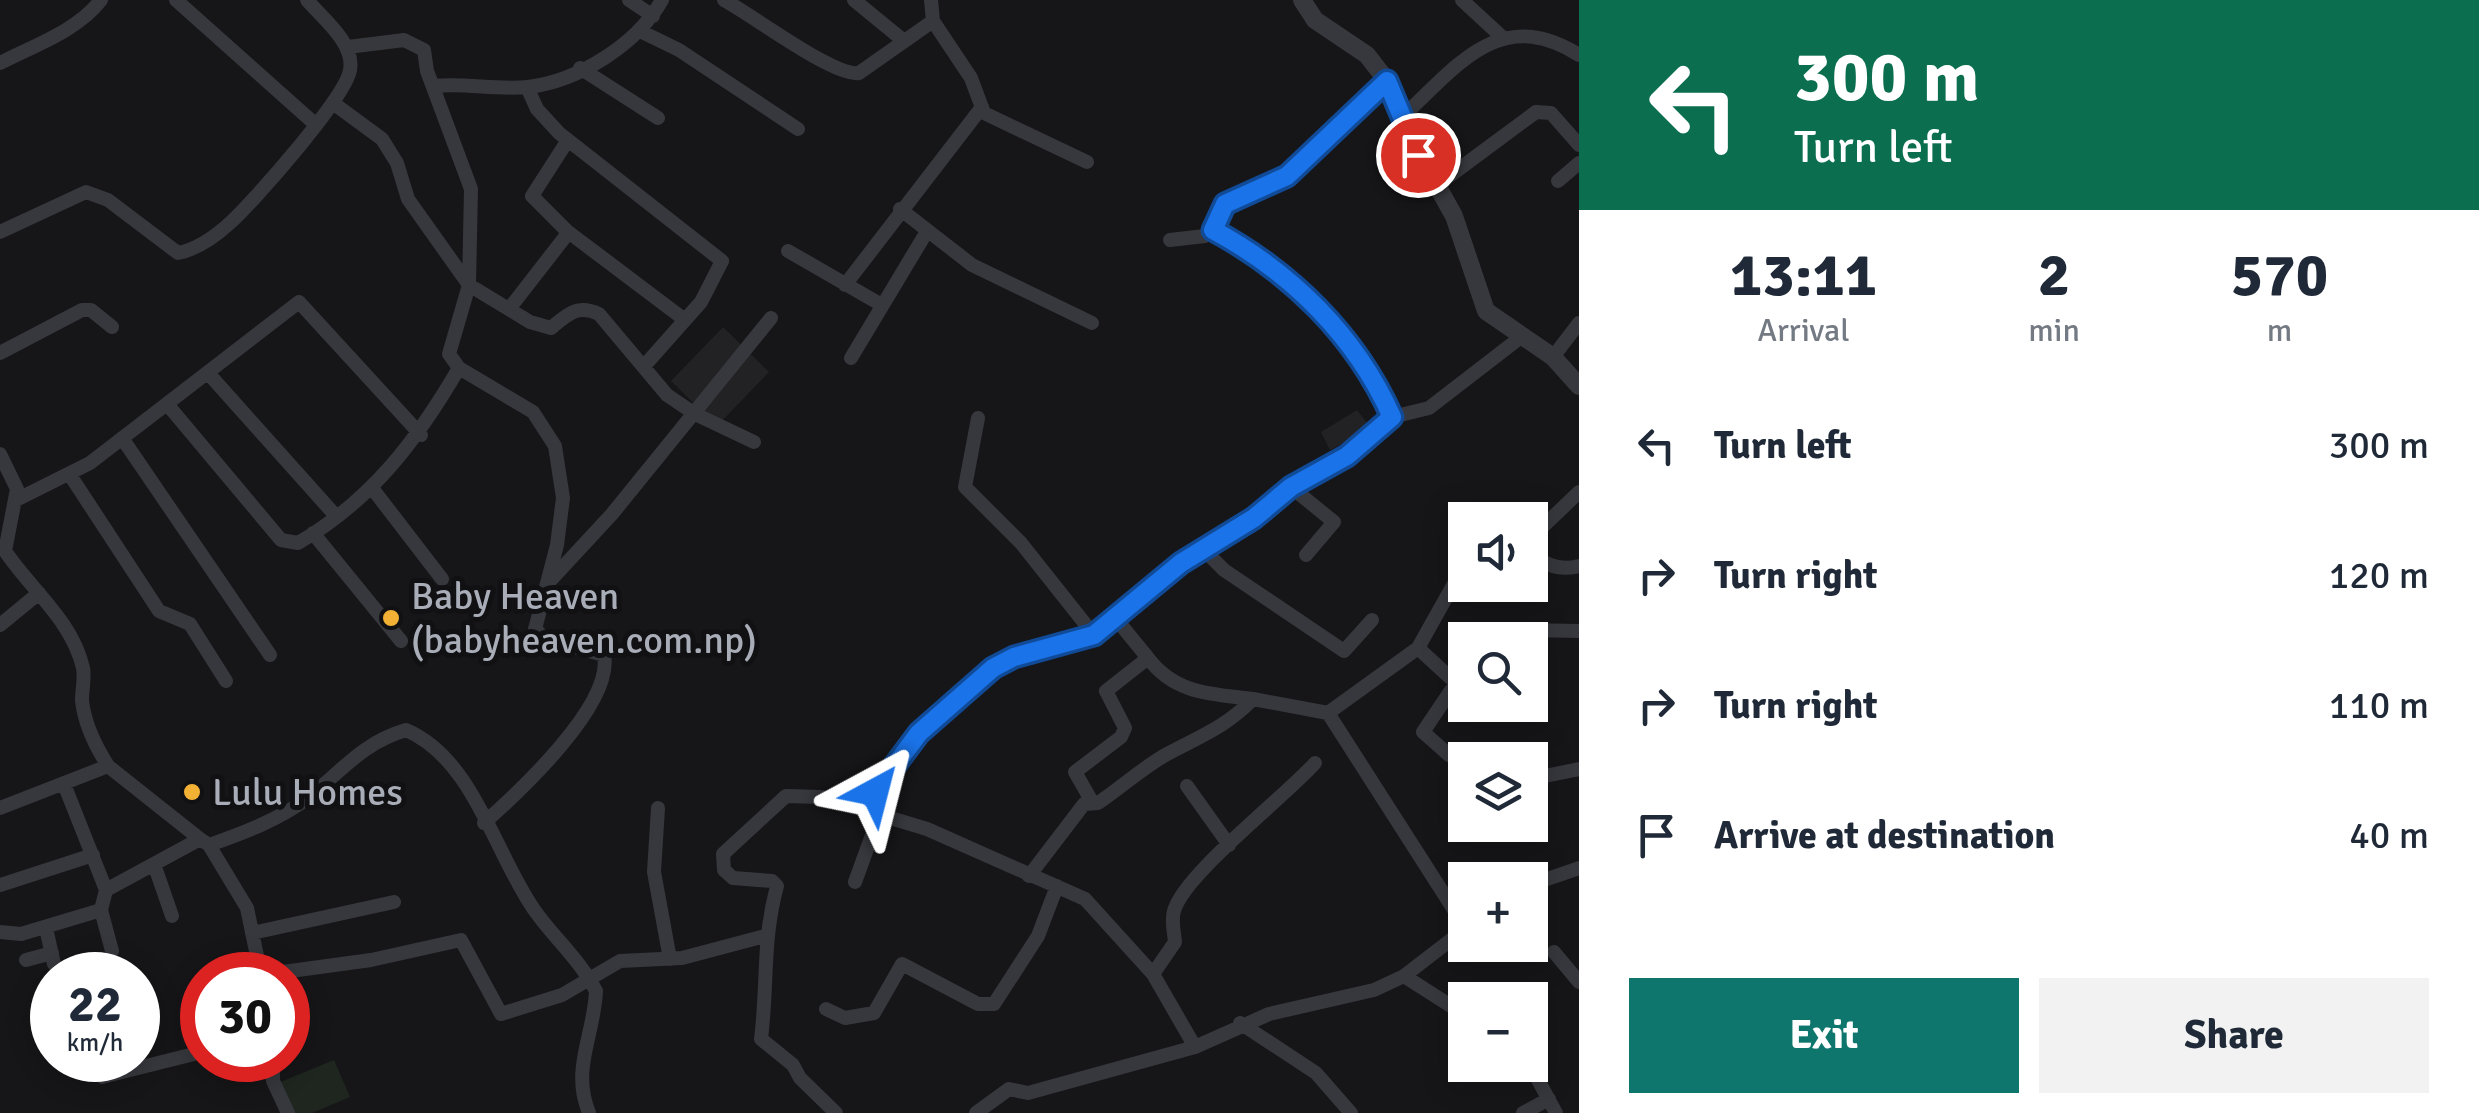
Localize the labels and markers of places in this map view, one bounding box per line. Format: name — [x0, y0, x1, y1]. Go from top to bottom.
pin — [1376, 113, 1461, 198]
place label: Baby Heaven (babyheaven.com.np) — [411, 573, 757, 664]
marker: Baby Heaven (babyheaven.com.np) — [380, 607, 402, 629]
place label: Lulu Homes — [212, 769, 403, 816]
marker: Lulu Homes — [181, 781, 203, 803]

